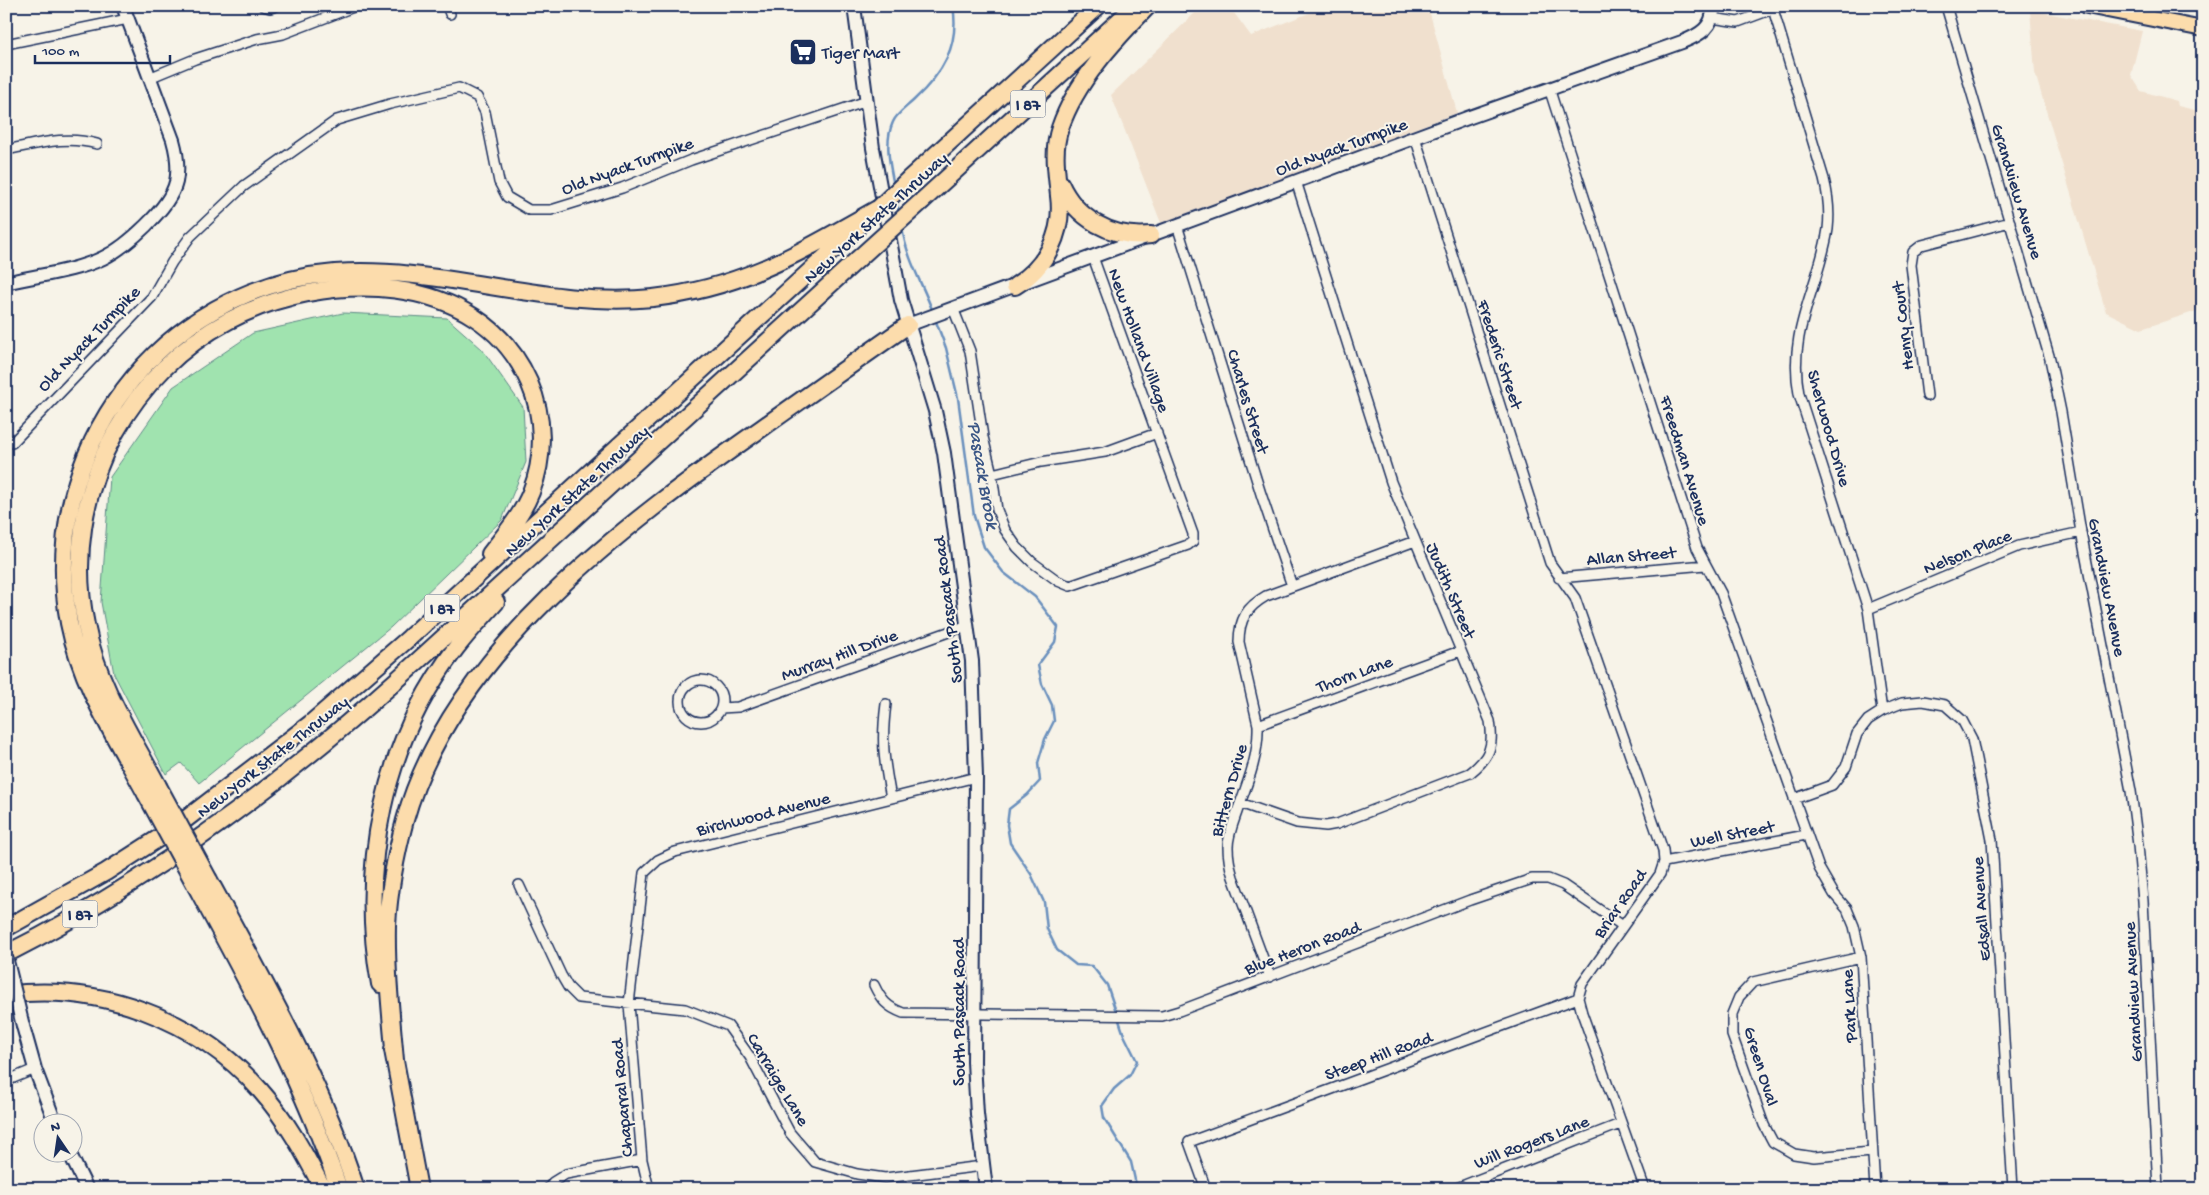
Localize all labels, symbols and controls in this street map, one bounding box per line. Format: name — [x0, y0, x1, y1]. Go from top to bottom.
scale bar — [35, 32, 170, 64]
supermarket icon: Tiger Mart — [788, 37, 818, 67]
text: 100 m — [41, 43, 80, 61]
place label: Tiger Mart — [821, 44, 901, 65]
road number: I 87 — [1010, 90, 1046, 118]
street label: Old Nyack Turnpike — [1273, 114, 1411, 182]
street label: Grandview Avenue — [1985, 122, 2046, 263]
street label: Old Nyack Turnpike — [559, 133, 697, 201]
street label: New York State Thruway — [800, 149, 953, 289]
street label: New Holland Village — [1102, 266, 1174, 416]
street label: Henry Court — [1888, 279, 1920, 371]
street label: Old Nyack Turnpike — [34, 282, 146, 397]
street label: Frederic Street — [1471, 297, 1527, 413]
street label: Charles Street — [1221, 347, 1273, 458]
street label: Sherwood Drive — [1801, 368, 1854, 490]
street label: Freedman Avenue — [1654, 392, 1714, 529]
water label: Pascack Brook — [961, 420, 1003, 533]
street label: New York State Thruway — [501, 422, 654, 562]
street label: Grandview Avenue — [2082, 517, 2129, 659]
street label: Nelson Place — [1921, 526, 2016, 580]
street label: South Pascack Road — [930, 534, 969, 684]
street label: Judith Street — [1420, 540, 1480, 643]
street label: Allan Street — [1586, 543, 1678, 572]
road number: I 87 — [424, 594, 460, 622]
street label: Murray Hill Drive — [779, 625, 902, 687]
street label: Thorn Lane — [1313, 652, 1396, 699]
street label: New York State Thruway — [194, 692, 354, 824]
street label: Bittern Drive — [1207, 741, 1254, 840]
street label: Birchwood Avenue — [694, 789, 833, 842]
street label: Well Street — [1689, 817, 1778, 854]
street label: Edsall Avenue — [1968, 855, 1997, 962]
street label: Briar Road — [1589, 865, 1653, 944]
road number: I 87 — [62, 901, 98, 928]
street label: Blue Heron Road — [1241, 917, 1365, 981]
street label: Grandview Avenue — [2120, 921, 2149, 1062]
street label: South Pascack Road — [950, 937, 971, 1086]
street label: Park Lane — [1838, 968, 1863, 1044]
street label: Green Oval — [1738, 1025, 1782, 1109]
street label: Steep Hill Road — [1322, 1028, 1437, 1087]
street label: Carraige Lane — [741, 1030, 813, 1131]
street label: Chaparral Road — [608, 1036, 639, 1158]
north arrow — [32, 1112, 82, 1162]
street label: Will Rogers Lane — [1471, 1112, 1593, 1175]
text: N — [49, 1118, 62, 1137]

